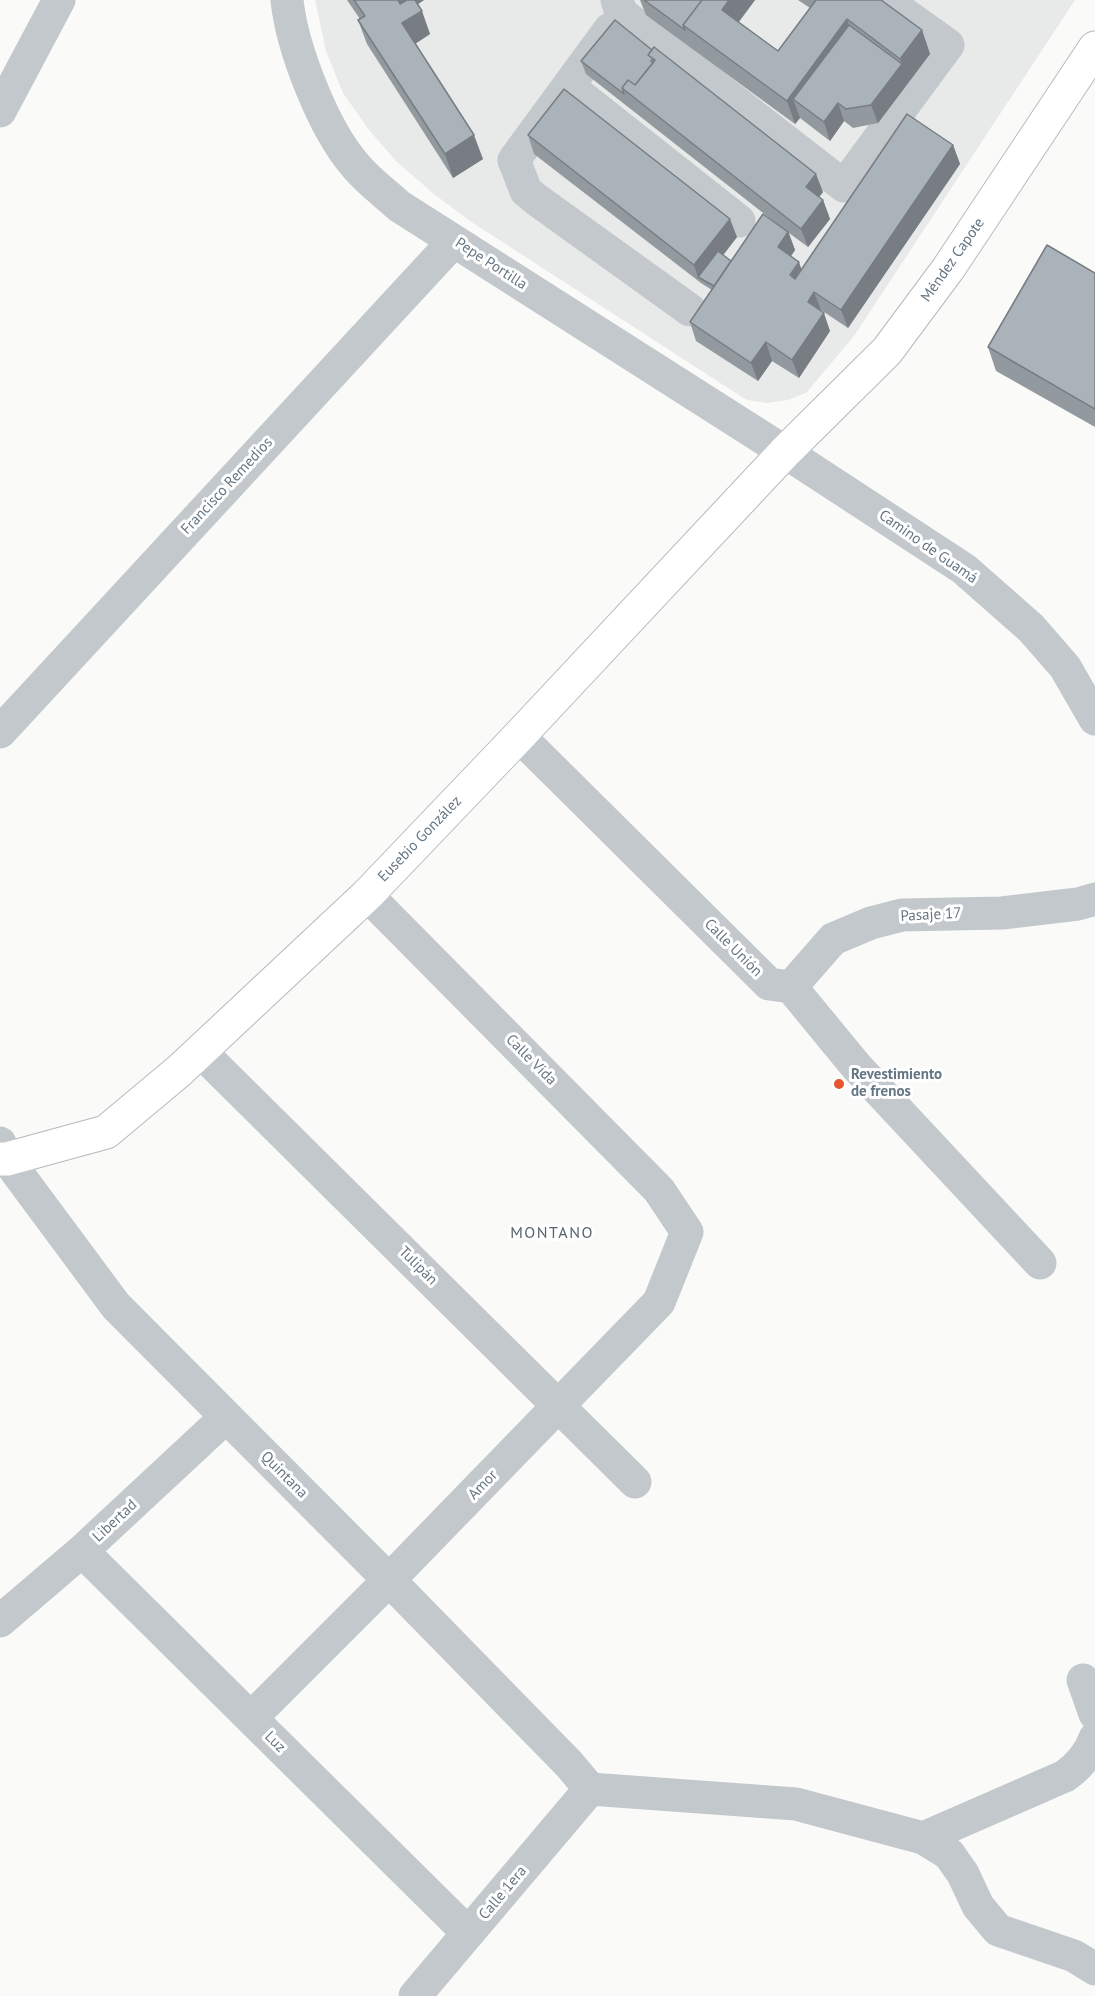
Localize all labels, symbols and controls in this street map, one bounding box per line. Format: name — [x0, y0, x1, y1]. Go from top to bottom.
street label: Méndez Capote — [917, 215, 989, 305]
street label: Pepe Portilla — [452, 234, 530, 294]
street label: Francisco Remedios — [177, 434, 277, 538]
street label: Camino de Guamá — [875, 506, 981, 588]
street label: Eusebio González — [375, 792, 465, 886]
street label: Pasaje 17 — [900, 904, 962, 926]
street label: Calle Unión — [700, 915, 766, 981]
street label: Calle Vida — [502, 1031, 560, 1089]
place label: Revestimiento de frenos — [851, 1066, 942, 1101]
marker: Revestimiento de frenos — [832, 1077, 846, 1091]
district label: MONTANO — [510, 1223, 594, 1243]
street label: Tulipán — [395, 1243, 441, 1289]
street label: Quintana — [257, 1448, 311, 1502]
street label: Amor — [465, 1466, 501, 1504]
street label: Libertad — [89, 1496, 141, 1546]
street label: Luz — [261, 1728, 289, 1756]
street label: Calle 1era — [475, 1863, 531, 1923]

